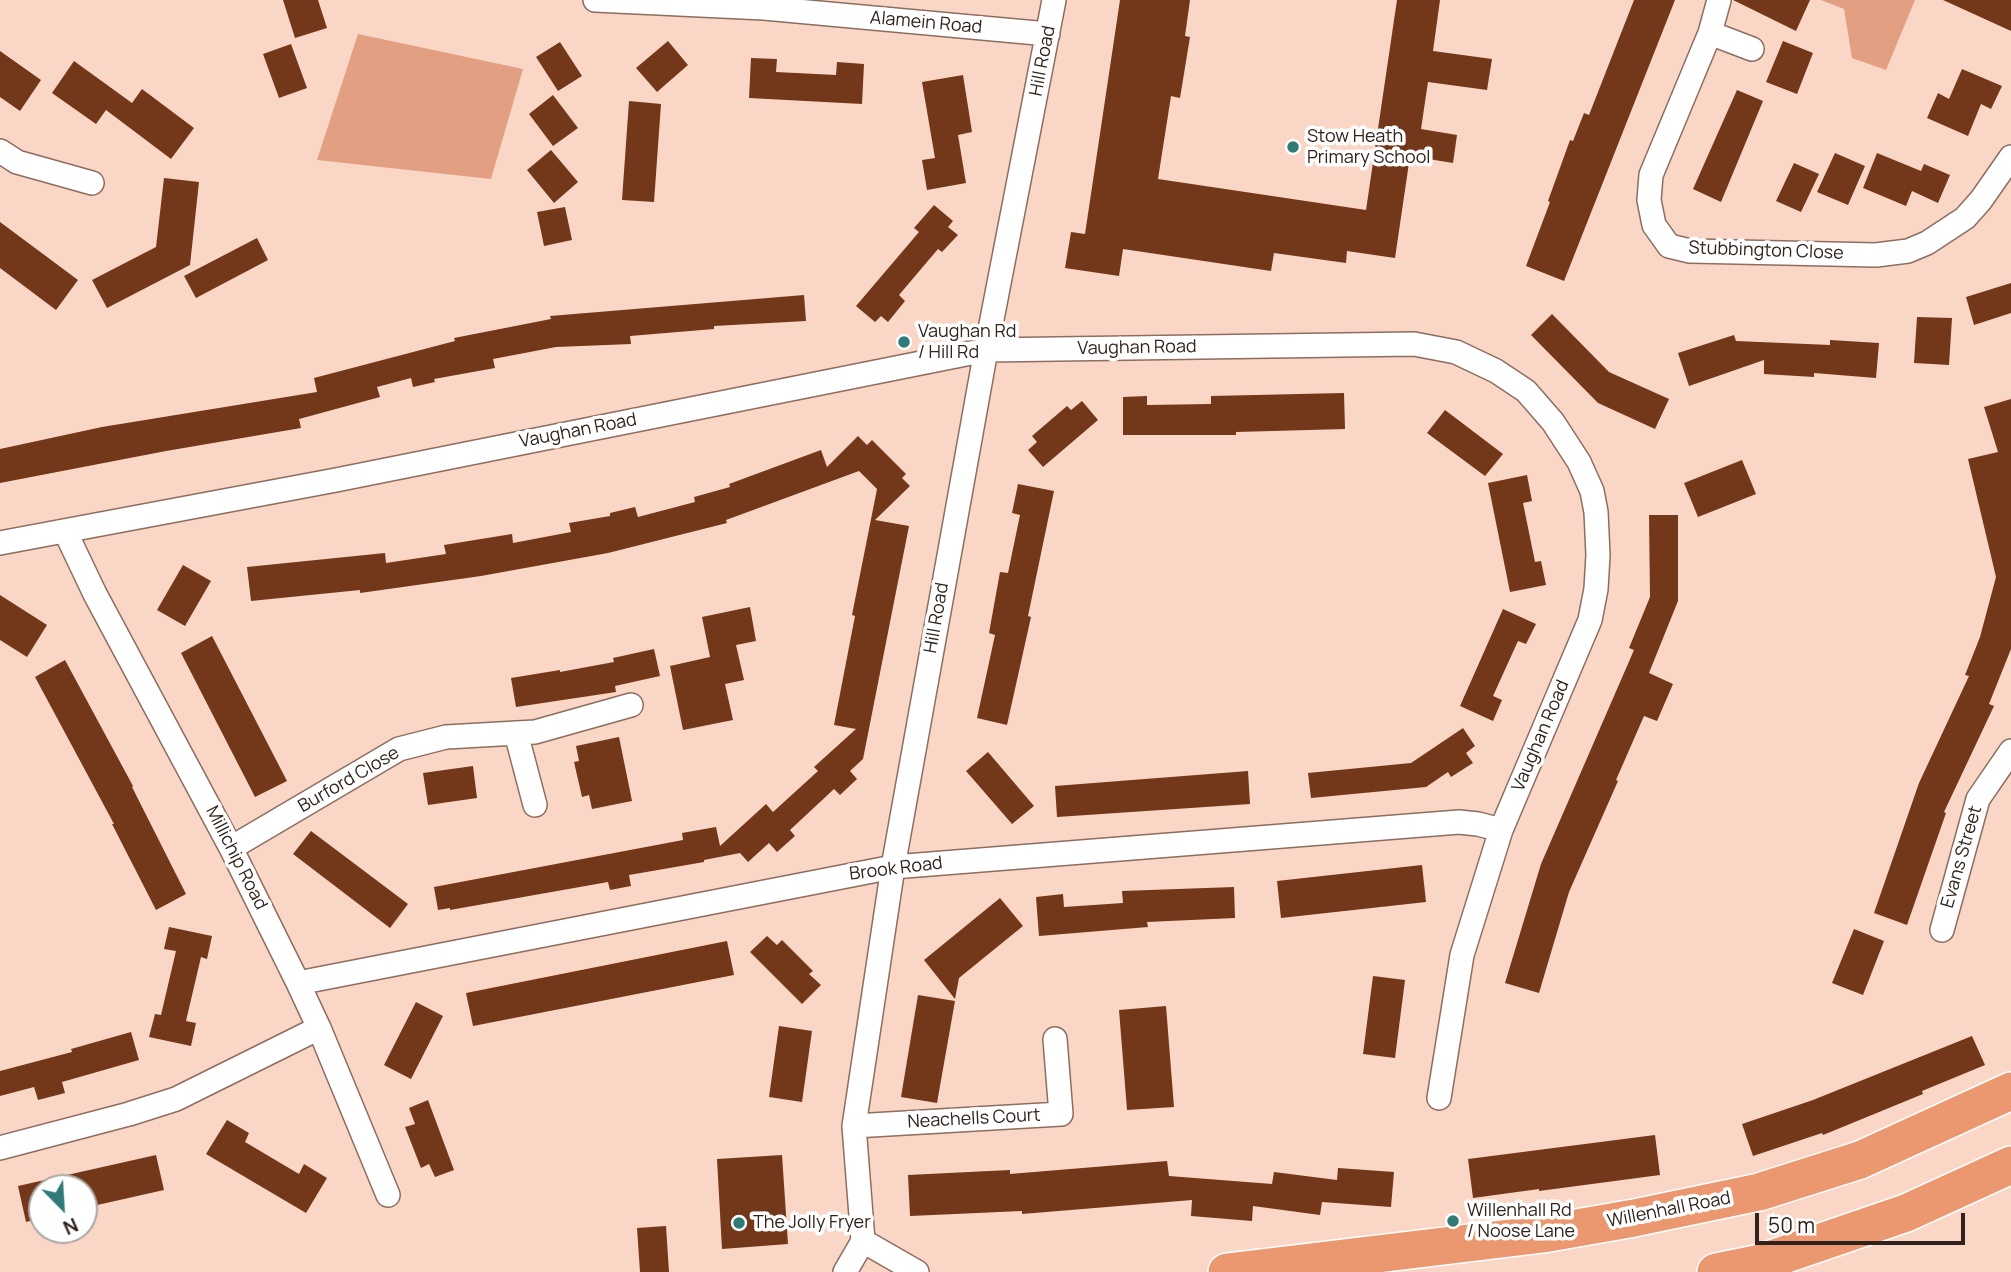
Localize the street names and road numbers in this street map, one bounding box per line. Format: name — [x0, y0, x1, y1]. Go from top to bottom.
street label: Alamein Road — [869, 7, 983, 39]
street label: Hill Road — [1026, 24, 1060, 98]
street label: Stubbington Close — [1688, 237, 1844, 265]
street label: Vaughan Road — [1077, 336, 1197, 360]
street label: Vaughan Road — [518, 409, 638, 453]
street label: Hill Road — [920, 581, 954, 655]
street label: Vaughan Road — [1508, 677, 1574, 795]
street label: Burford Close — [295, 742, 403, 818]
street label: Millichip Road — [201, 802, 271, 914]
street label: Evans Street — [1937, 803, 1987, 911]
street label: Brook Road — [848, 853, 944, 885]
street label: Neachells Court — [907, 1105, 1041, 1133]
street label: Willenhall Road — [1605, 1187, 1733, 1233]

